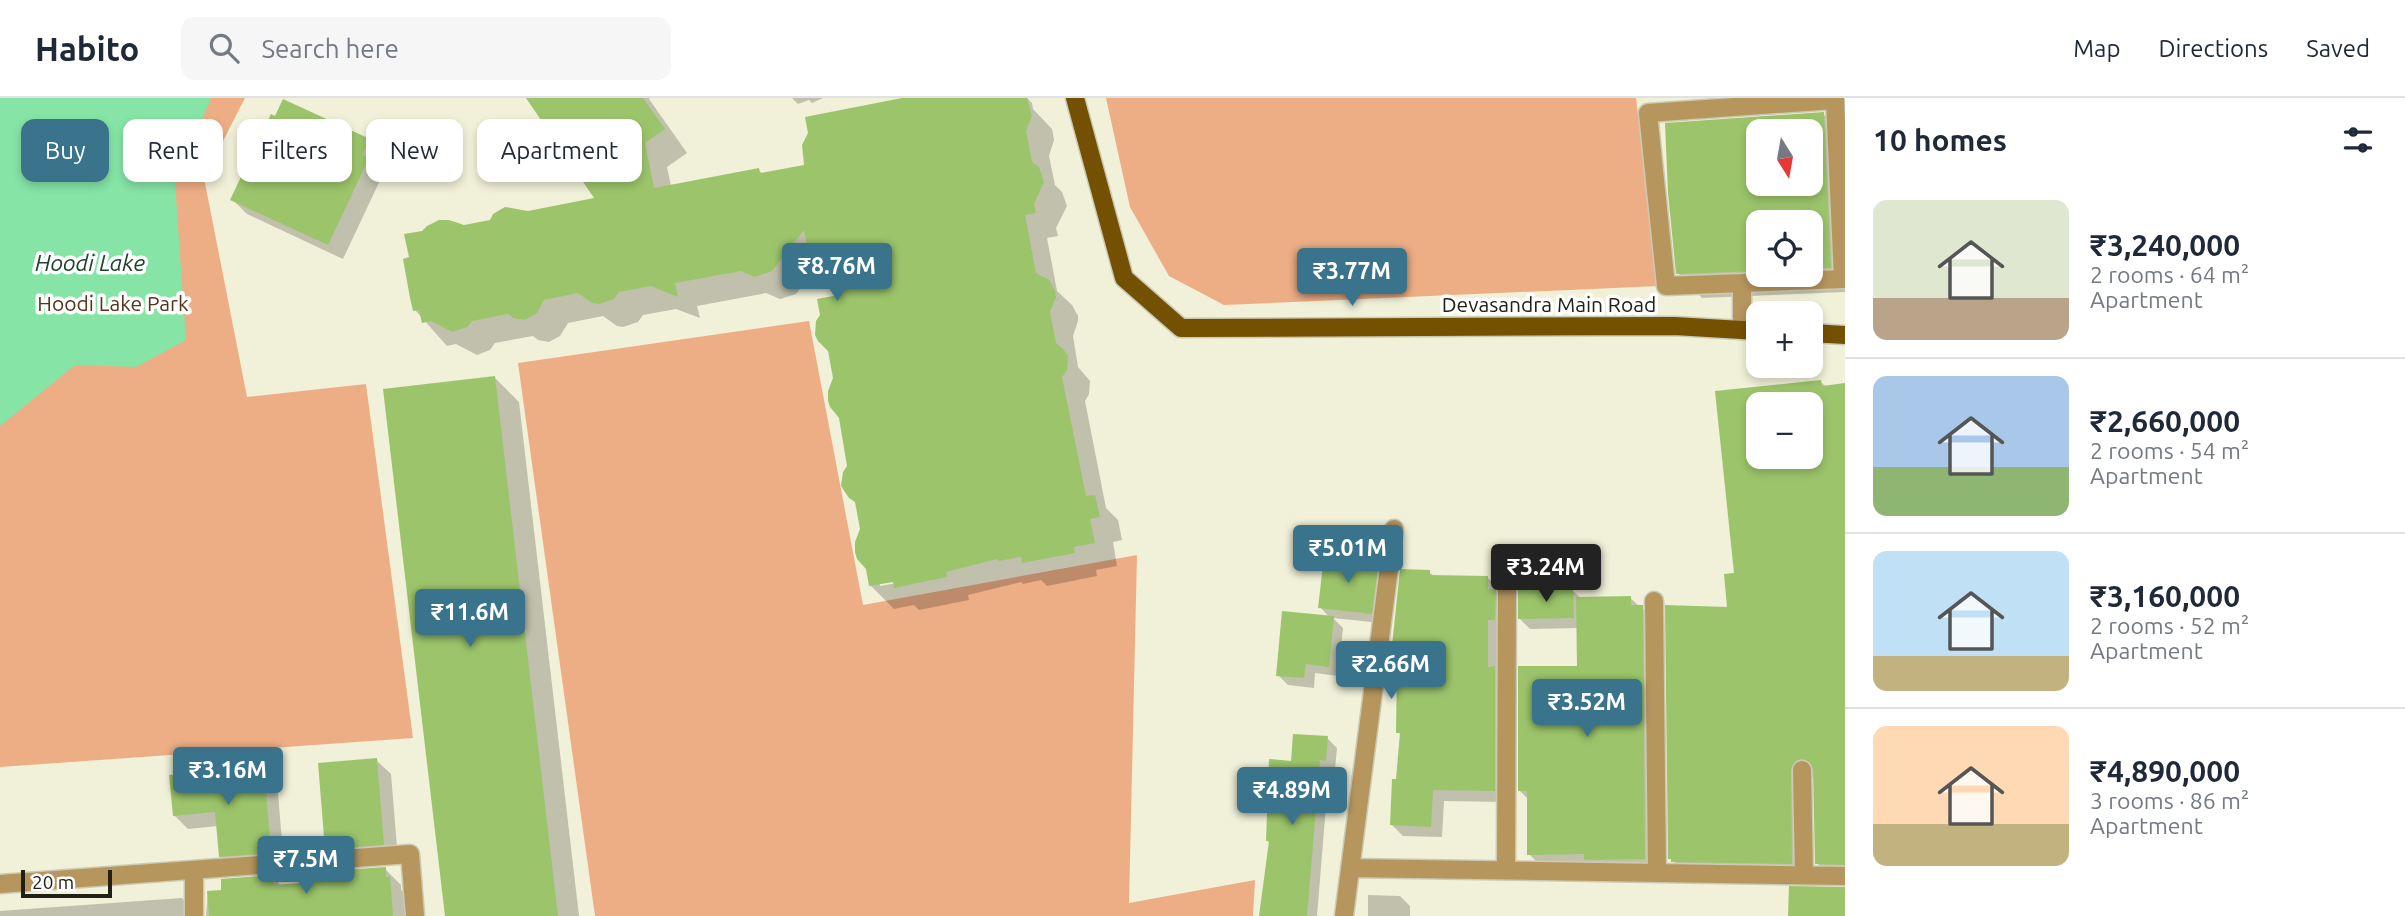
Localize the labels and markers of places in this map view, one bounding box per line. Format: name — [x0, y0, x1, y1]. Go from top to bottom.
pin: ₹8.76M — [780, 244, 894, 303]
pin: ₹3.77M — [1295, 248, 1409, 308]
pin: ₹5.01M — [1291, 526, 1405, 585]
pin: ₹3.24M — [1489, 545, 1603, 604]
pin: ₹11.6M — [413, 589, 527, 649]
pin: ₹2.66M — [1334, 642, 1448, 701]
pin: ₹3.52M — [1530, 680, 1644, 739]
pin: ₹3.16M — [171, 748, 285, 807]
pin: ₹4.89M — [1235, 768, 1349, 827]
pin: ₹7.5M — [257, 836, 355, 896]

